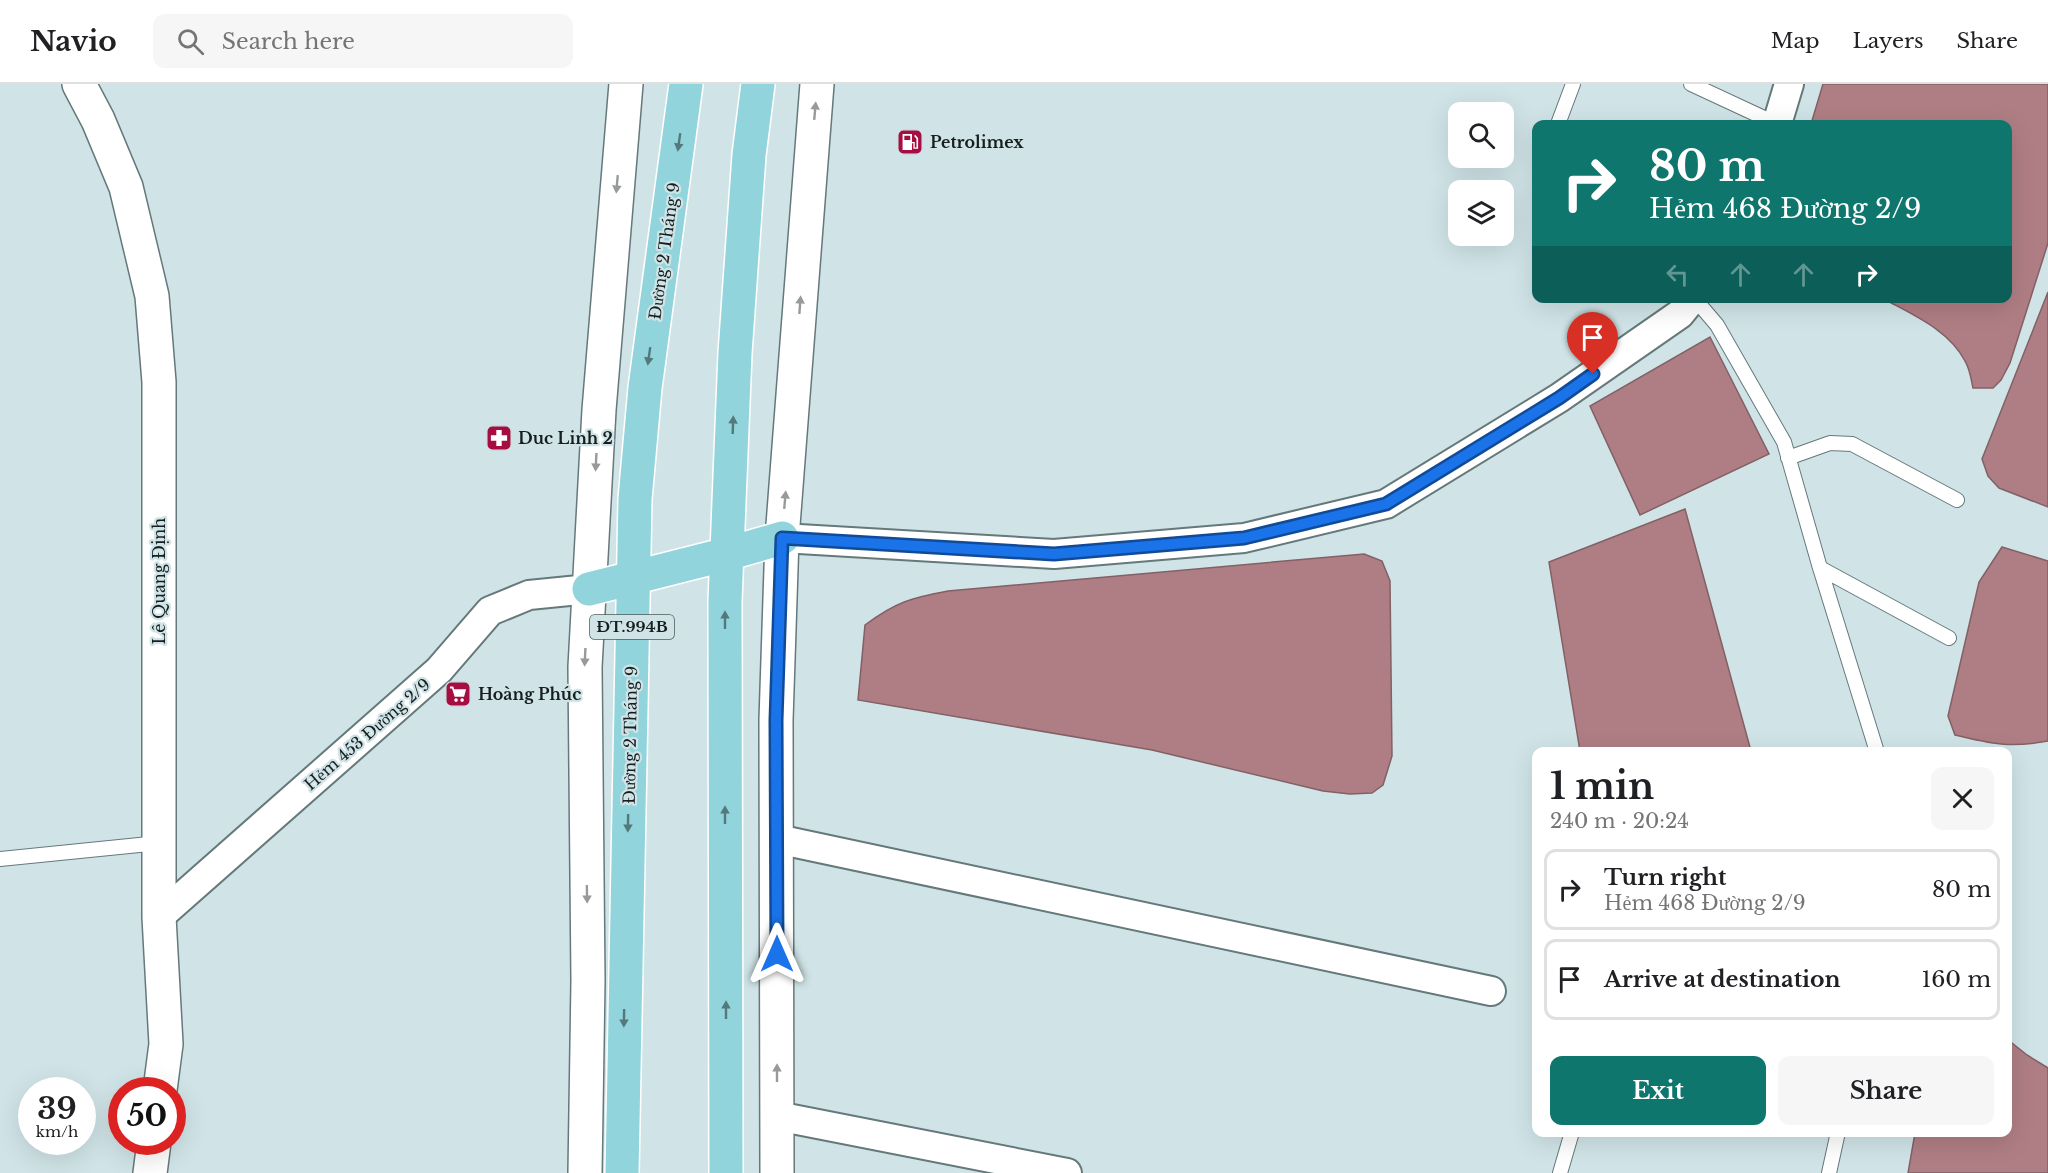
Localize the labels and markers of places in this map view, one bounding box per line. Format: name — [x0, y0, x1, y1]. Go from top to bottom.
fuel station icon: Petrolimex — [895, 127, 925, 157]
place label: Petrolimex — [930, 132, 1024, 152]
pin — [1567, 312, 1618, 374]
pharmacy icon: Duc Linh 2 — [484, 423, 514, 453]
place label: Duc Linh 2 — [518, 428, 613, 448]
supermarket icon: Hoàng Phúc — [443, 679, 473, 709]
place label: Hoàng Phúc — [478, 684, 581, 704]

